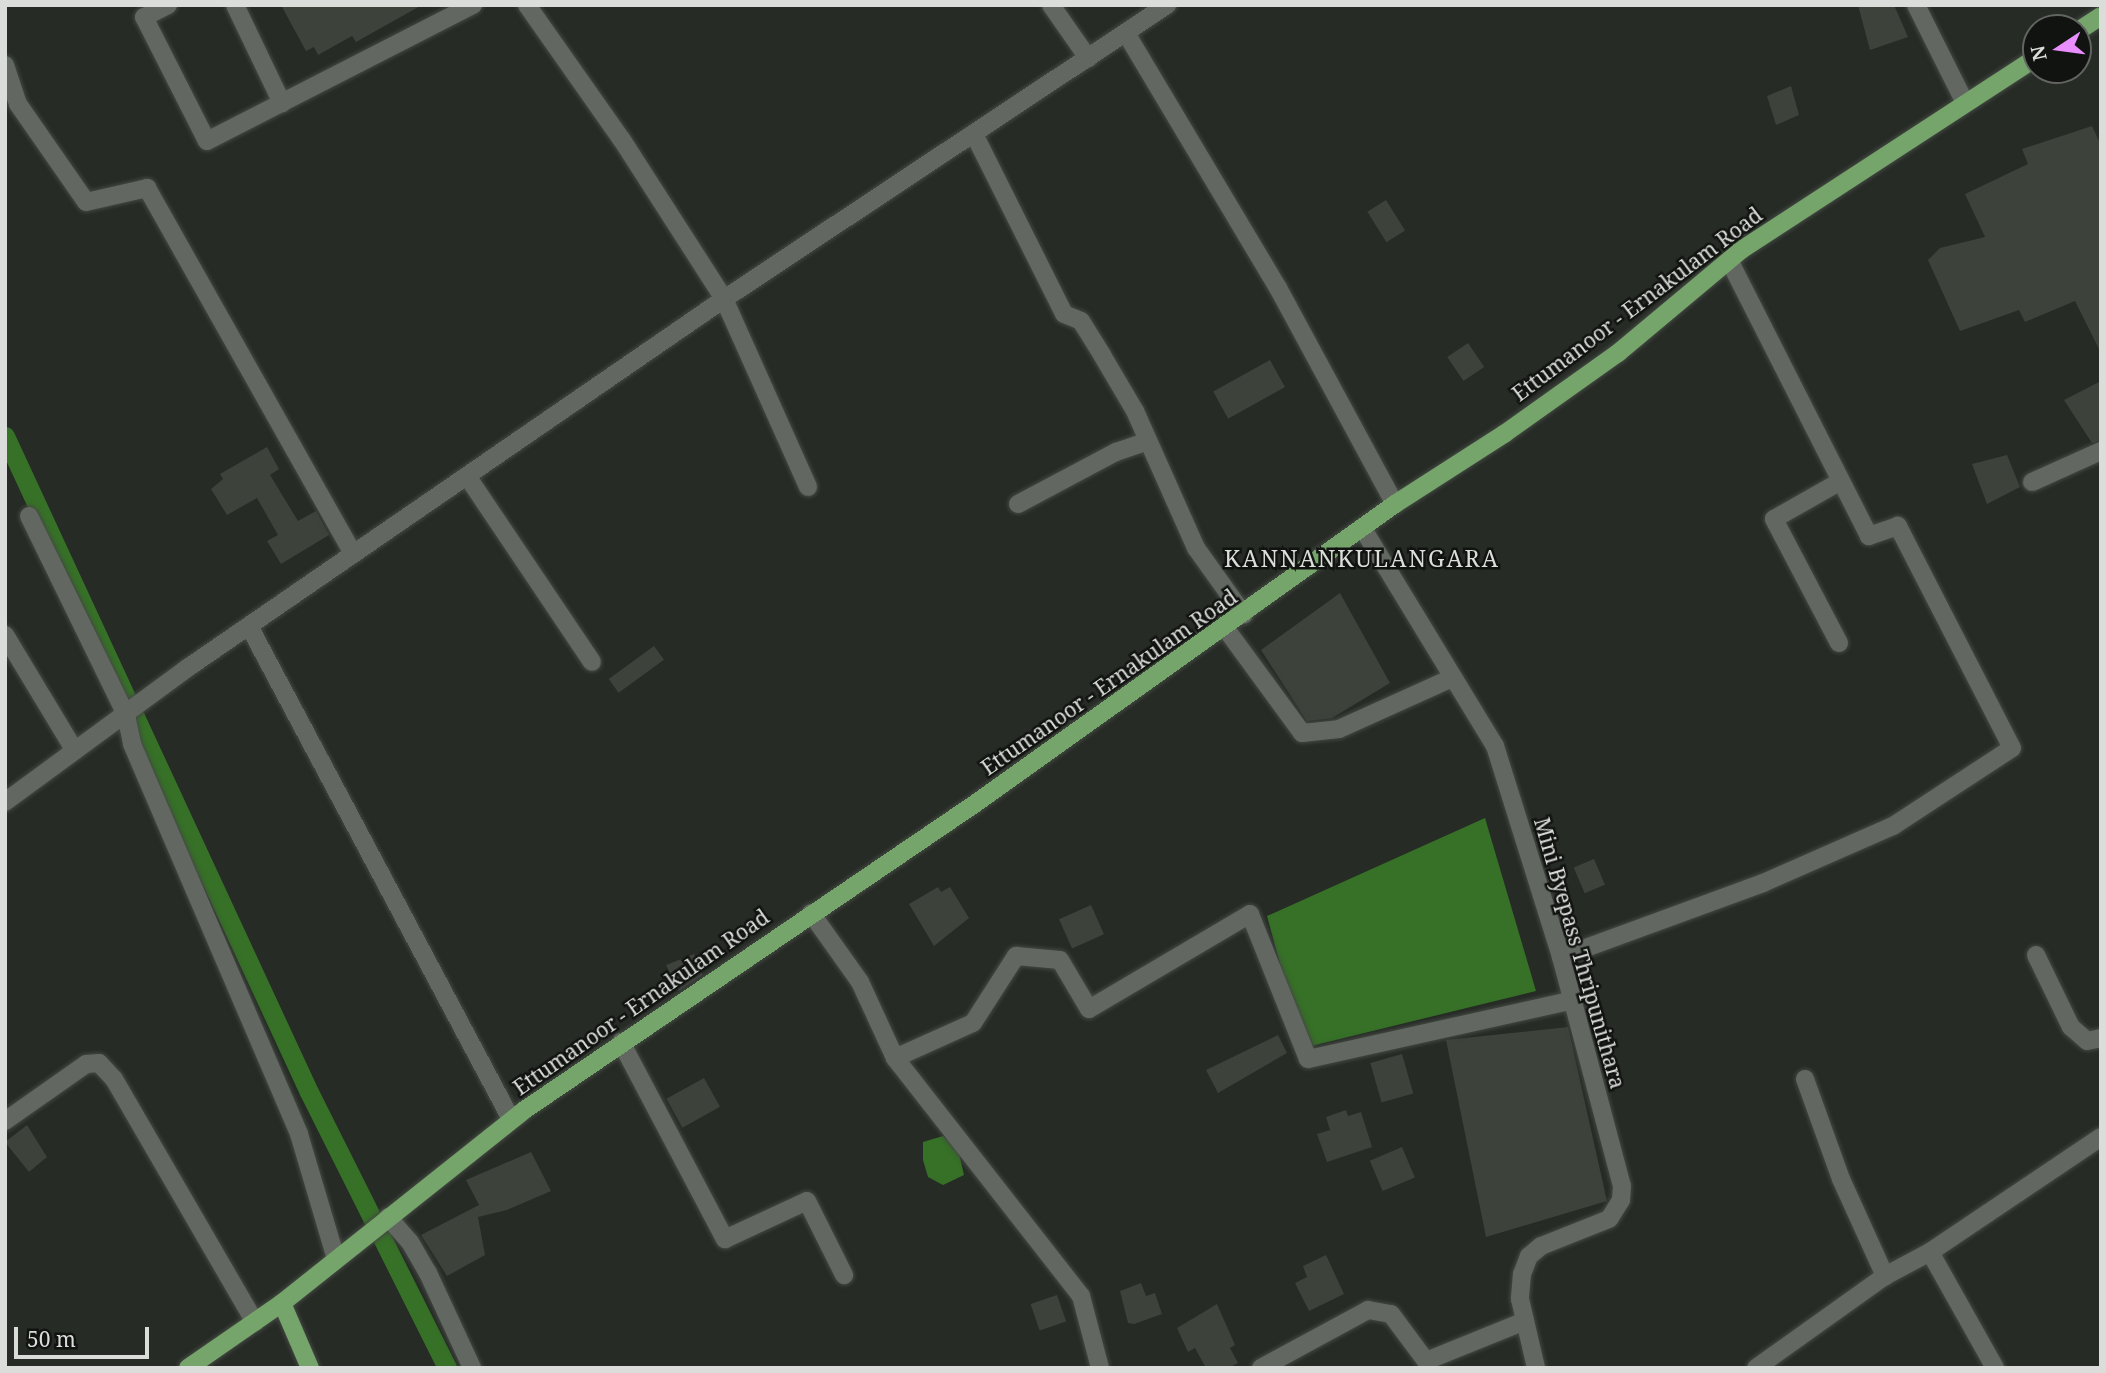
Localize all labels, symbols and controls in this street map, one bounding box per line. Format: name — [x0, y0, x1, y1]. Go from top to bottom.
north arrow — [2022, 14, 2092, 84]
text: N — [2024, 43, 2053, 64]
street label: Ettumanoor - Ernakulam Road — [1507, 202, 1767, 406]
district label: KANNANKULANGARA — [1226, 544, 1498, 572]
street label: Ettumanoor - Ernakulam Road — [976, 584, 1242, 780]
street label: Mini Byepass Thripunithara — [1529, 815, 1631, 1091]
street label: Ettumanoor - Ernakulam Road — [508, 904, 774, 1100]
scale bar — [18, 1314, 152, 1358]
text: 50 m — [27, 1325, 76, 1353]

